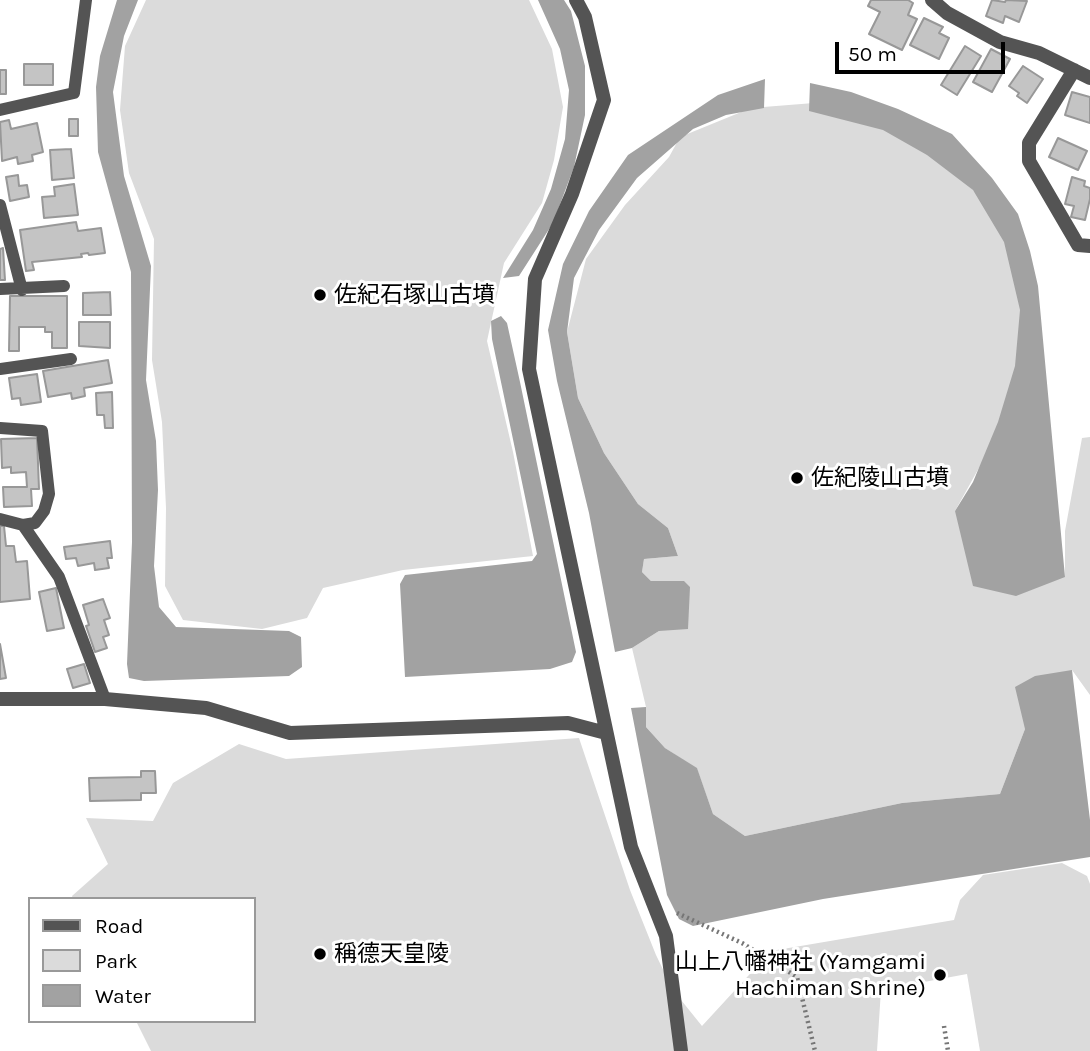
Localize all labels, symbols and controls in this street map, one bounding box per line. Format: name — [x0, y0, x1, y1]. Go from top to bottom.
scale bar — [838, 28, 1008, 72]
text: 50 m — [848, 42, 897, 66]
place label: 佐紀石塚山古墳 — [334, 281, 495, 309]
marker: 佐紀石塚山古墳 — [312, 287, 328, 303]
place label: 佐紀陵山古墳 — [811, 464, 949, 492]
marker: 佐紀陵山古墳 — [789, 470, 805, 486]
legend — [28, 897, 256, 1023]
text: Road — [95, 914, 143, 938]
place label: 稱德天皇陵 — [334, 940, 449, 968]
marker: 稱德天皇陵 — [312, 946, 328, 962]
place label: 山上八幡神社 (Yamgami Hachiman Shrine) — [675, 948, 926, 1002]
text: Park — [95, 949, 138, 973]
marker: 山上八幡神社 (Yamgami Hachiman Shrine) — [932, 967, 948, 983]
text: Water — [95, 984, 151, 1008]

